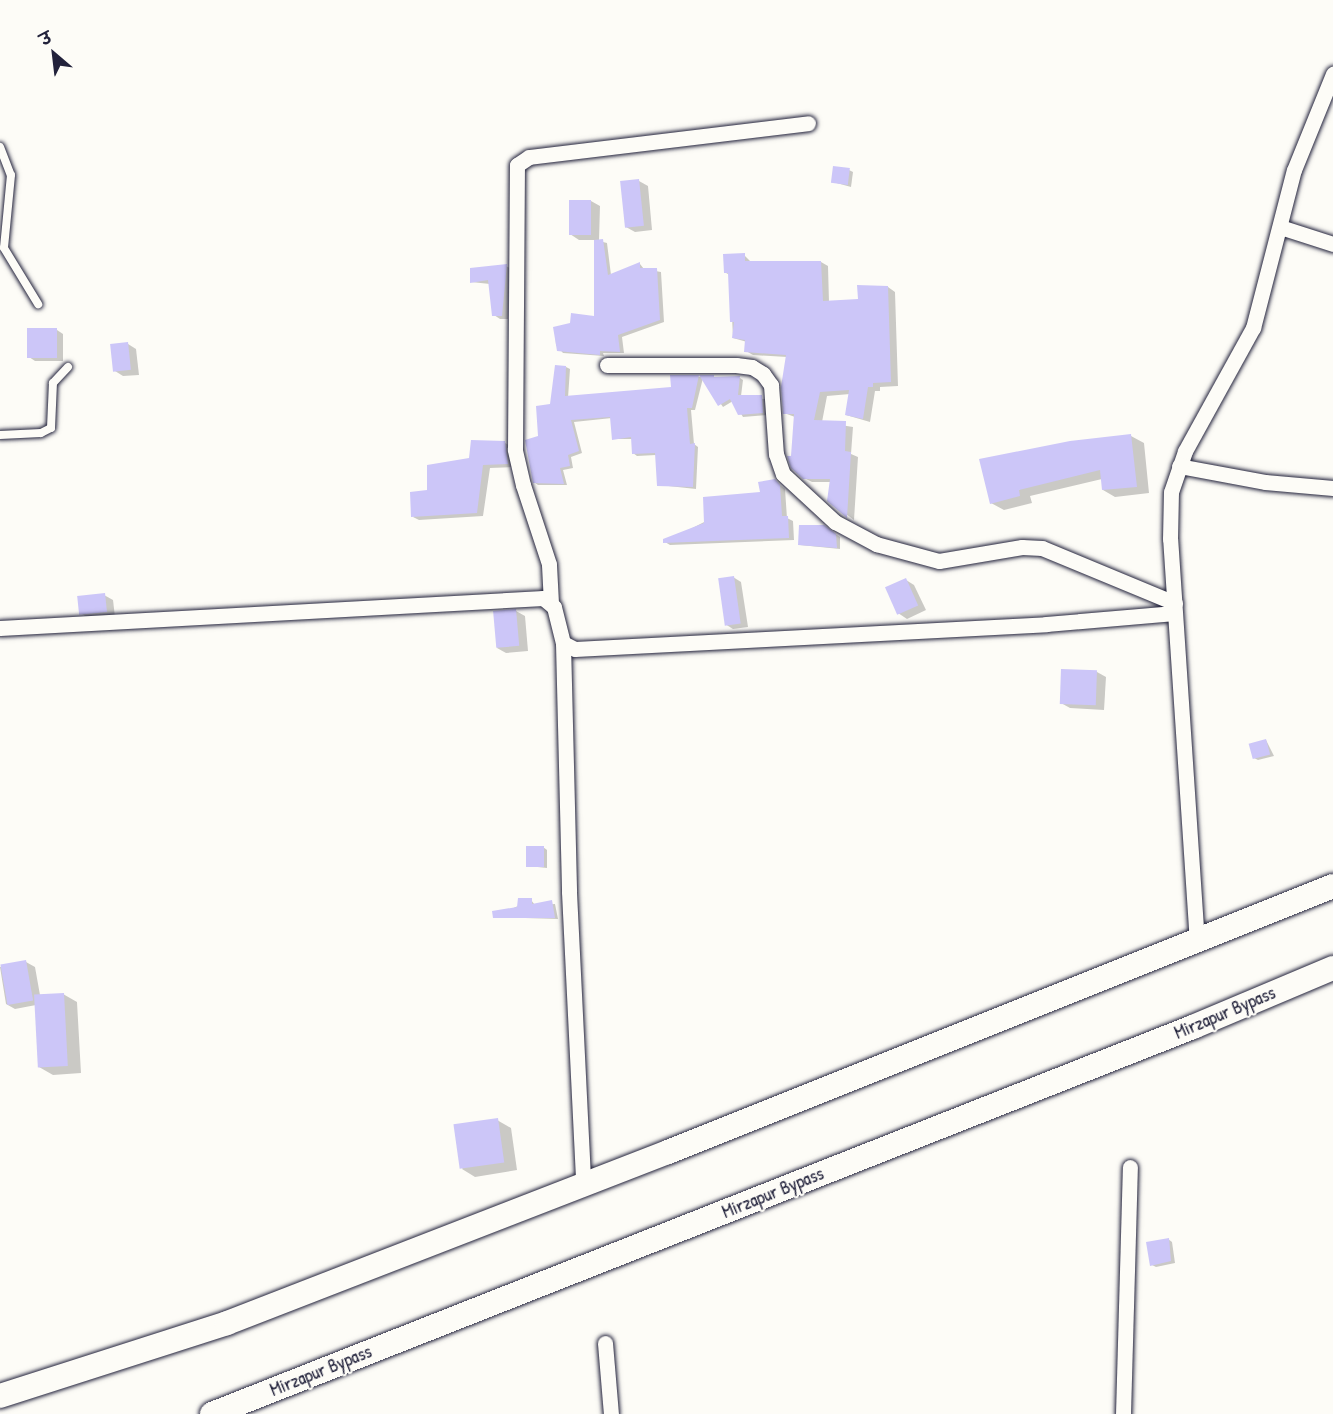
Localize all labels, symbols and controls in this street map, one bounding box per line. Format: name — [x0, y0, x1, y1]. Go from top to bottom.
north arrow — [24, 24, 84, 84]
text: उ — [36, 26, 55, 50]
street label: Mirzapur Bypass — [1171, 982, 1279, 1044]
street label: Mirzapur Bypass — [719, 1163, 827, 1223]
street label: Mirzapur Bypass — [267, 1341, 375, 1401]

